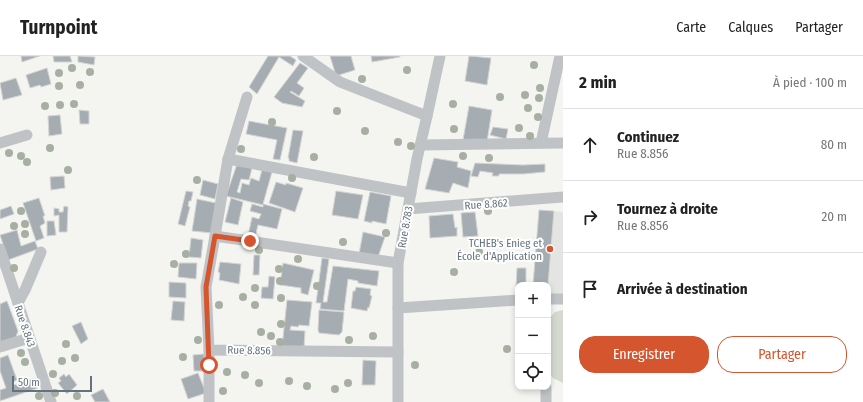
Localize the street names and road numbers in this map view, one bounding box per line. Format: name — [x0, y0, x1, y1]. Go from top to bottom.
street label: Rue 8.862 — [464, 196, 508, 212]
street label: Rue 8.783 — [395, 205, 416, 249]
street label: Rue 8.843 — [11, 304, 38, 349]
street label: Rue 8.856 — [227, 344, 271, 357]

